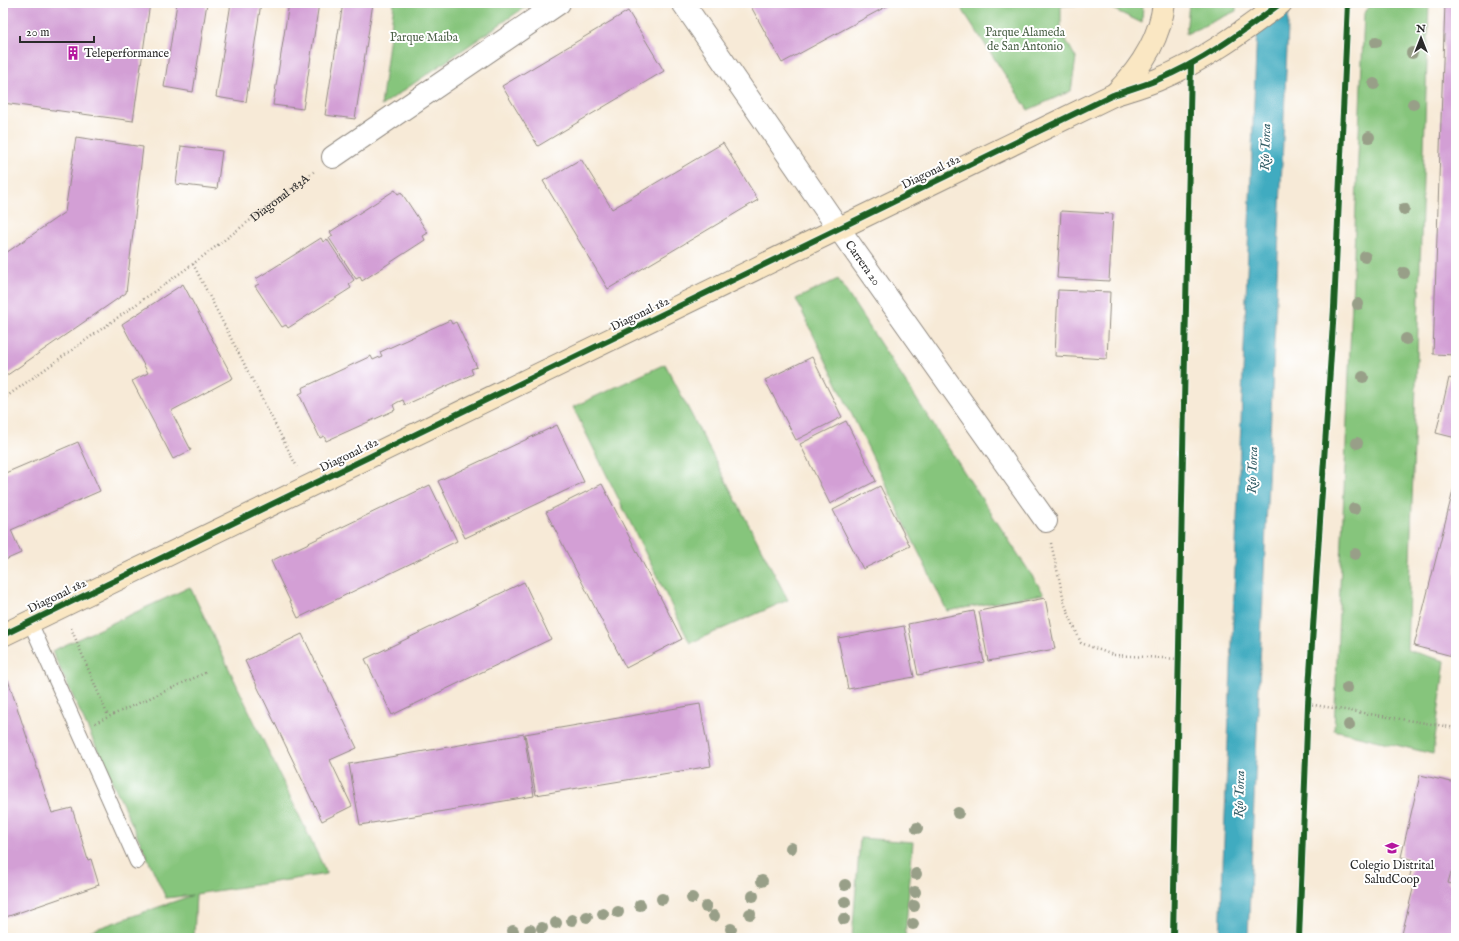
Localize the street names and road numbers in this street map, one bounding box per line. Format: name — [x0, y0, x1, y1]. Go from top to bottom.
street label: Diagonal 182 — [899, 151, 963, 193]
street label: Diagonal 183A — [247, 170, 313, 225]
street label: Carrera 20 — [842, 237, 884, 288]
street label: Diagonal 182 — [608, 293, 672, 335]
street label: Diagonal 182 — [317, 434, 381, 476]
street label: Diagonal 182 — [25, 575, 89, 617]

